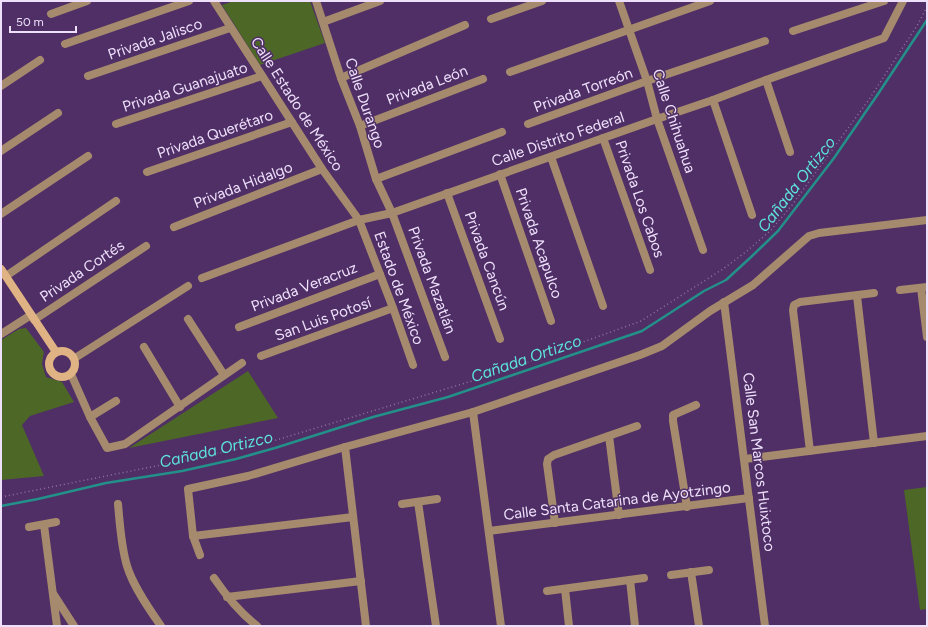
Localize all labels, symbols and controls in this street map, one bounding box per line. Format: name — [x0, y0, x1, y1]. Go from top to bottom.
scale bar — [10, 8, 76, 34]
street label: Privada Jalisco — [105, 14, 205, 64]
text: 50 m — [16, 15, 44, 29]
street label: Calle Estado de México — [247, 34, 347, 175]
street label: Calle Durango — [341, 56, 389, 151]
street label: Privada Guanajuato — [120, 58, 250, 116]
street label: Privada León — [384, 61, 470, 109]
street label: Privada Torreón — [531, 64, 635, 116]
street label: Calle Chihuahua — [649, 67, 699, 175]
street label: Privada Querétaro — [155, 106, 275, 162]
street label: Calle Distrito Federal — [489, 108, 627, 170]
water label: Cañada Ortizco — [753, 133, 839, 236]
street label: Privada Los Cabos — [612, 138, 668, 260]
street label: Privada Hidalgo — [191, 158, 295, 212]
street label: Privada Acapulco — [512, 185, 566, 301]
street label: Privada Cancún — [461, 209, 513, 313]
street label: Privada Mazatlán — [404, 224, 460, 336]
street label: Estado de México — [370, 229, 428, 347]
street label: Privada Cortés — [36, 236, 128, 306]
street label: Privada Veracruz — [248, 258, 360, 316]
street label: San Luis Potosí — [272, 293, 375, 345]
water label: Cañada Ortizco — [468, 331, 584, 386]
street label: Calle San Marcos Huixtoco — [739, 371, 779, 553]
water label: Cañada Ortizco — [158, 427, 275, 472]
street label: Calle Santa Catarina de Ayotzingo — [502, 478, 732, 524]

